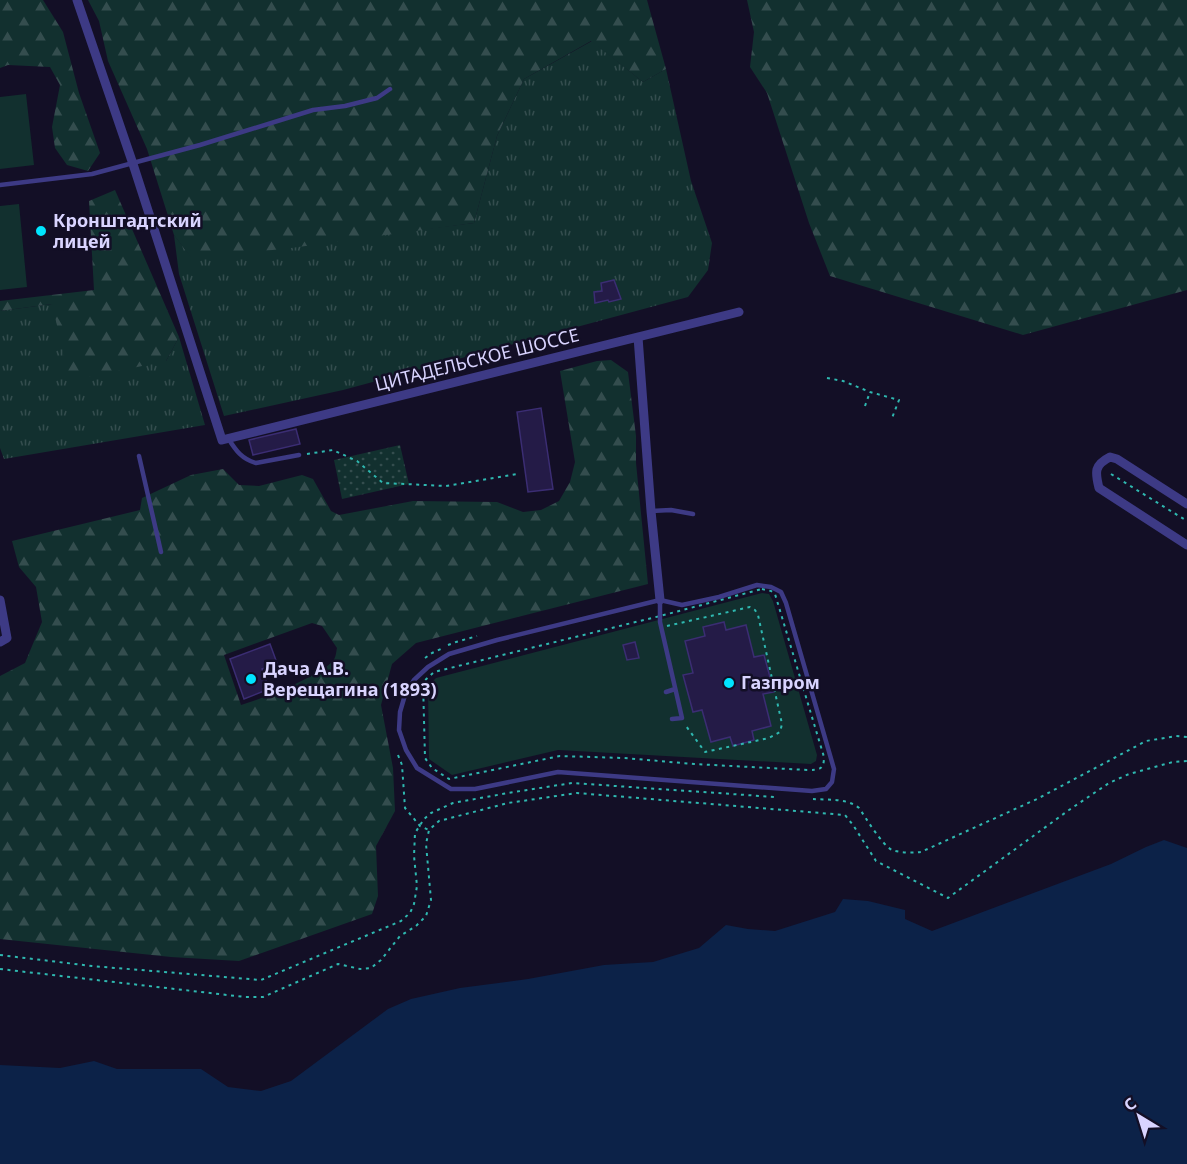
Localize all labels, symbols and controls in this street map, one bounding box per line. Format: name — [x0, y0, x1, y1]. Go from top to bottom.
place label: Кронштадтский лицей — [53, 208, 202, 253]
marker: Кронштадтский лицей — [34, 224, 48, 238]
street label: ЦИТАДЕЛЬСКОЕ ШОССЕ — [372, 322, 581, 396]
place label: Дача А.В. Верещагина (1893) — [263, 656, 437, 701]
place label: Газпром — [741, 670, 820, 694]
marker: Дача А.В. Верещагина (1893) — [244, 672, 258, 686]
marker: Газпром — [722, 676, 736, 690]
north arrow — [1109, 1086, 1169, 1146]
text: С — [1119, 1092, 1141, 1116]

